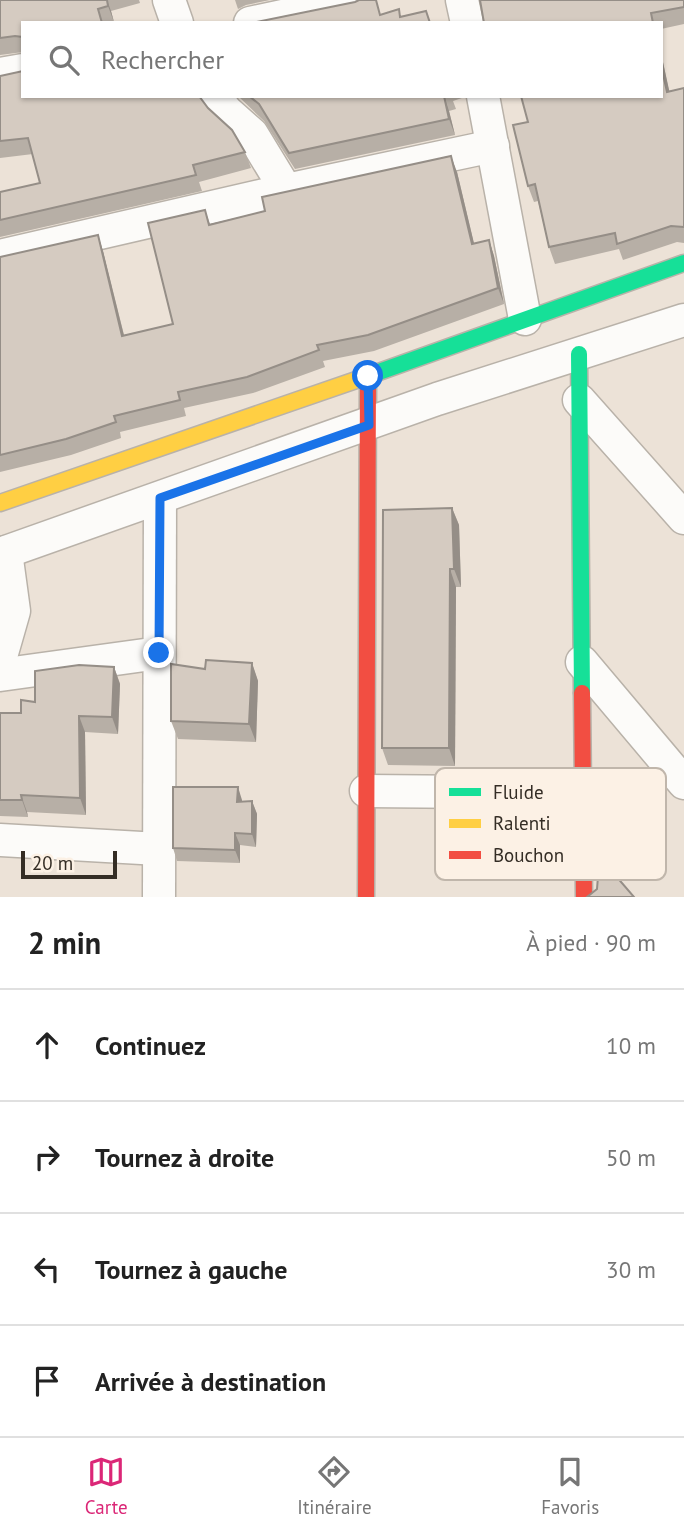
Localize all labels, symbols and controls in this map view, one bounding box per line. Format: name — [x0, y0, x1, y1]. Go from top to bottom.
search box — [21, 21, 663, 98]
icon: search — [45, 41, 83, 79]
text: Rechercher — [101, 43, 224, 76]
route start — [352, 360, 383, 391]
route end — [143, 637, 174, 668]
legend — [435, 768, 666, 880]
text: Fluide — [493, 780, 544, 804]
text: Ralenti — [493, 811, 551, 835]
text: Bouchon — [493, 843, 564, 867]
scale bar — [21, 848, 117, 880]
text: 20 m — [32, 851, 73, 875]
text: 2 min — [28, 923, 101, 962]
text: À pied · 90 m — [526, 928, 656, 957]
icon: ahead — [28, 1026, 66, 1064]
text: Continuez — [95, 1029, 206, 1062]
text: 10 m — [606, 1031, 656, 1060]
icon: right — [28, 1138, 66, 1176]
text: Tournez à droite — [95, 1141, 274, 1174]
text: 50 m — [606, 1143, 656, 1172]
icon: left — [28, 1250, 66, 1288]
text: Tournez à gauche — [95, 1253, 287, 1286]
text: 30 m — [606, 1255, 656, 1284]
icon: arrive — [28, 1362, 66, 1400]
text: Arrivée à destination — [95, 1365, 326, 1398]
tab: Carte — [85, 1453, 128, 1519]
tab: Itinéraire — [297, 1453, 372, 1519]
tab: Favoris — [541, 1453, 599, 1519]

